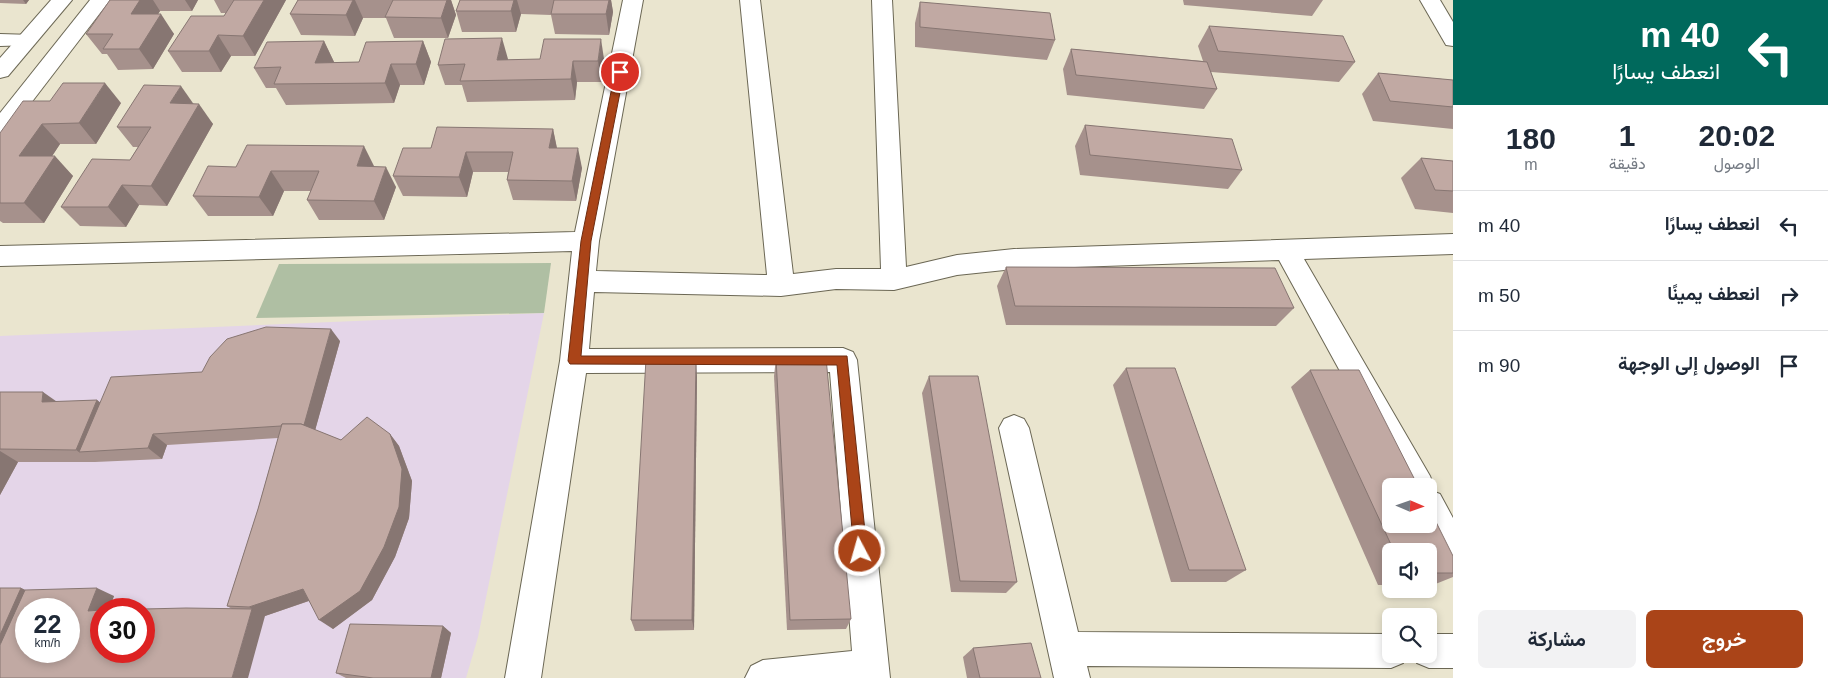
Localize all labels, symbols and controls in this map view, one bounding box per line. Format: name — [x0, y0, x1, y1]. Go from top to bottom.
text: 40 m — [1640, 15, 1720, 54]
icon: left — [1738, 20, 1803, 85]
pin — [599, 51, 641, 93]
icon: arrive — [606, 58, 634, 86]
text: انعطف يسارًا — [1612, 59, 1720, 84]
text: 1 — [1619, 119, 1636, 152]
text: 20:02 — [1698, 119, 1775, 152]
text: 180 — [1506, 122, 1556, 155]
text: دقيقة — [1609, 155, 1646, 172]
text: الوصول — [1714, 155, 1760, 172]
text: m — [1524, 156, 1538, 173]
icon: left — [1775, 212, 1803, 240]
text: انعطف يسارًا — [1665, 213, 1760, 234]
text: 40 m — [1478, 215, 1520, 236]
icon: right — [1775, 282, 1803, 310]
text: انعطف يمينًا — [1667, 283, 1760, 304]
text: 50 m — [1478, 285, 1520, 306]
icon: arrive — [1775, 352, 1803, 380]
text: الوصول إلى الوجهة — [1618, 353, 1760, 374]
text: 90 m — [1478, 355, 1520, 376]
north arrow — [1382, 478, 1438, 532]
map controls — [1382, 478, 1437, 663]
position arrow — [833, 524, 885, 576]
button: sound — [1382, 543, 1437, 598]
speed limit sign: 30 — [90, 598, 155, 663]
button: search — [1382, 608, 1437, 663]
text: 22 — [34, 610, 61, 638]
button: مشاركة — [1478, 610, 1636, 668]
button: خروج — [1646, 610, 1803, 668]
text: km/h — [34, 636, 61, 650]

